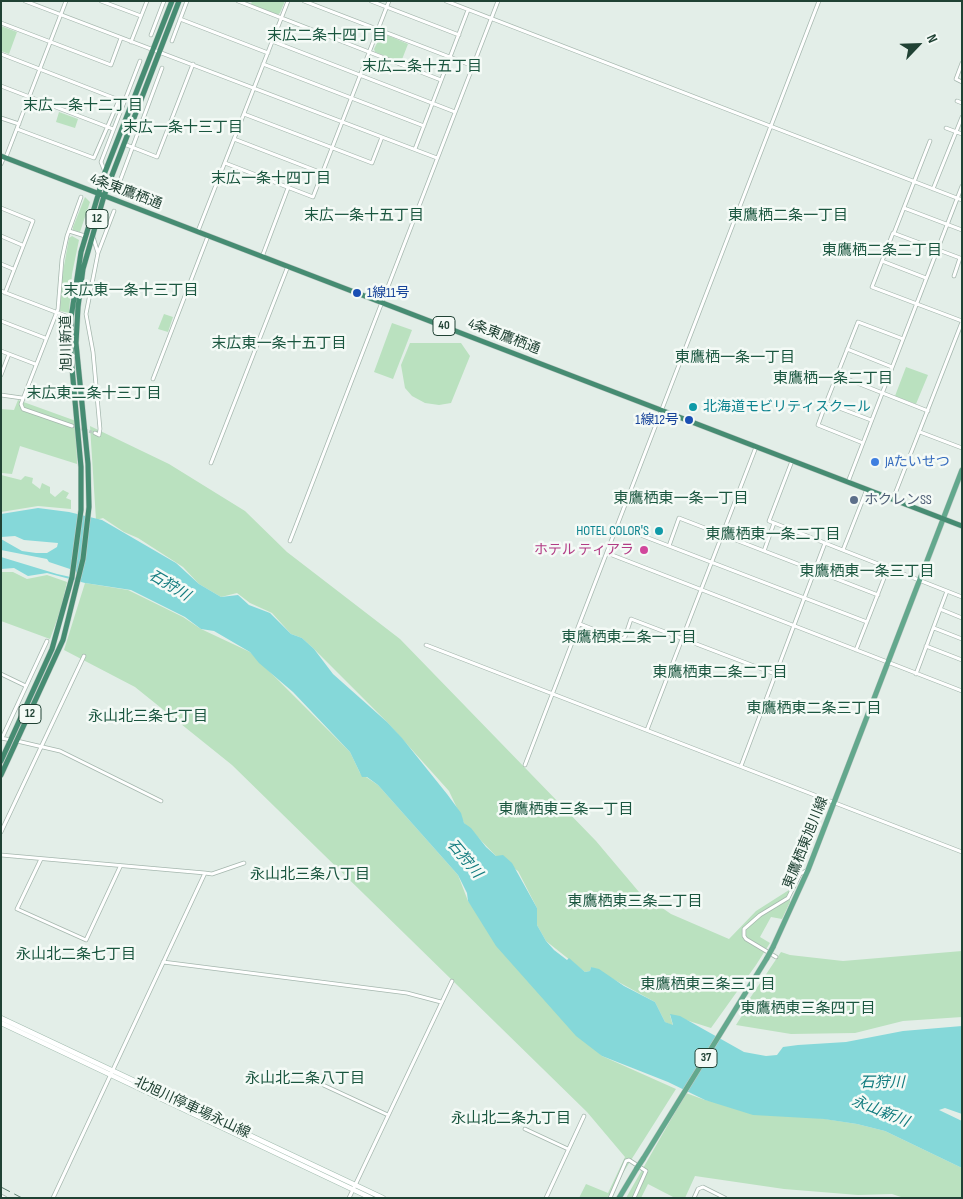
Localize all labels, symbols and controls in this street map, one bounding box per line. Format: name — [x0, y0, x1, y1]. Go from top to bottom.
north arrow — [893, 20, 943, 70]
district label: 末広二条十四丁目 — [267, 27, 387, 45]
text: N — [923, 32, 941, 46]
district label: 末広二条十五丁目 — [362, 58, 482, 76]
district label: 末広一条十二丁目 — [23, 97, 143, 115]
district label: 末広一条十三丁目 — [123, 119, 243, 137]
district label: 末広一条十四丁目 — [211, 170, 331, 188]
street label: 4条東鷹栖通 — [88, 171, 164, 213]
district label: 末広一条十五丁目 — [304, 207, 424, 225]
district label: 東鷹栖二条一丁目 — [728, 207, 848, 225]
road number: 12 — [86, 210, 108, 228]
district label: 東鷹栖二条二丁目 — [822, 242, 942, 260]
district label: 末広東一条十三丁目 — [64, 282, 198, 300]
place label: 1線11号 — [367, 285, 410, 301]
marker: 1線11号 — [351, 287, 363, 299]
street label: 旭川新道 — [58, 315, 76, 371]
road number: 40 — [433, 316, 455, 336]
street label: 4条東鷹栖通 — [466, 316, 542, 358]
district label: 末広東一条十五丁目 — [212, 335, 346, 353]
district label: 東鷹栖一条一丁目 — [675, 349, 795, 367]
district label: 東鷹栖一条二丁目 — [773, 370, 893, 388]
district label: 末広東二条十三丁目 — [27, 385, 161, 403]
place label: 北海道モビリティスクール — [703, 399, 871, 415]
marker: 北海道モビリティスクール — [687, 401, 699, 413]
place label: 1線12号 — [635, 412, 679, 428]
marker: 1線12号 — [683, 414, 695, 426]
place label: JAたいせつ — [885, 454, 950, 470]
marker: JAたいせつ — [869, 456, 881, 468]
district label: 東鷹栖東一条一丁目 — [614, 490, 748, 508]
place label: ホクレンSS — [864, 492, 932, 508]
marker: ホクレンSS — [848, 494, 860, 506]
place label: HOTEL COLOR'S — [576, 523, 649, 539]
marker: HOTEL COLOR'S — [653, 525, 665, 537]
district label: 東鷹栖東一条二丁目 — [706, 526, 840, 544]
place label: ホテル ティアラ — [534, 542, 634, 558]
marker: ホテル ティアラ — [638, 544, 650, 556]
district label: 東鷹栖東一条三丁目 — [800, 563, 934, 581]
water label: 石狩川 — [145, 567, 193, 605]
district label: 東鷹栖東二条一丁目 — [562, 629, 696, 647]
district label: 東鷹栖東二条二丁目 — [653, 664, 787, 682]
district label: 東鷹栖東二条三丁目 — [747, 700, 881, 718]
road number: 12 — [19, 704, 41, 724]
district label: 永山北三条七丁目 — [88, 708, 208, 726]
street label: 東鷹栖東旭川線 — [780, 794, 832, 892]
district label: 東鷹栖東三条一丁目 — [499, 801, 633, 819]
water label: 石狩川 — [443, 836, 485, 882]
district label: 永山北三条八丁目 — [250, 866, 370, 884]
district label: 東鷹栖東三条二丁目 — [568, 893, 702, 911]
district label: 永山北二条七丁目 — [16, 946, 136, 964]
district label: 東鷹栖東三条三丁目 — [641, 976, 775, 994]
district label: 東鷹栖東三条四丁目 — [741, 1000, 875, 1018]
road number: 37 — [695, 1048, 717, 1068]
district label: 永山北二条八丁目 — [245, 1070, 365, 1088]
street label: 北旭川停車場永山線 — [131, 1074, 253, 1142]
water label: 石狩川 — [860, 1074, 904, 1092]
water label: 永山新川 — [849, 1092, 911, 1132]
district label: 永山北二条九丁目 — [451, 1110, 571, 1128]

